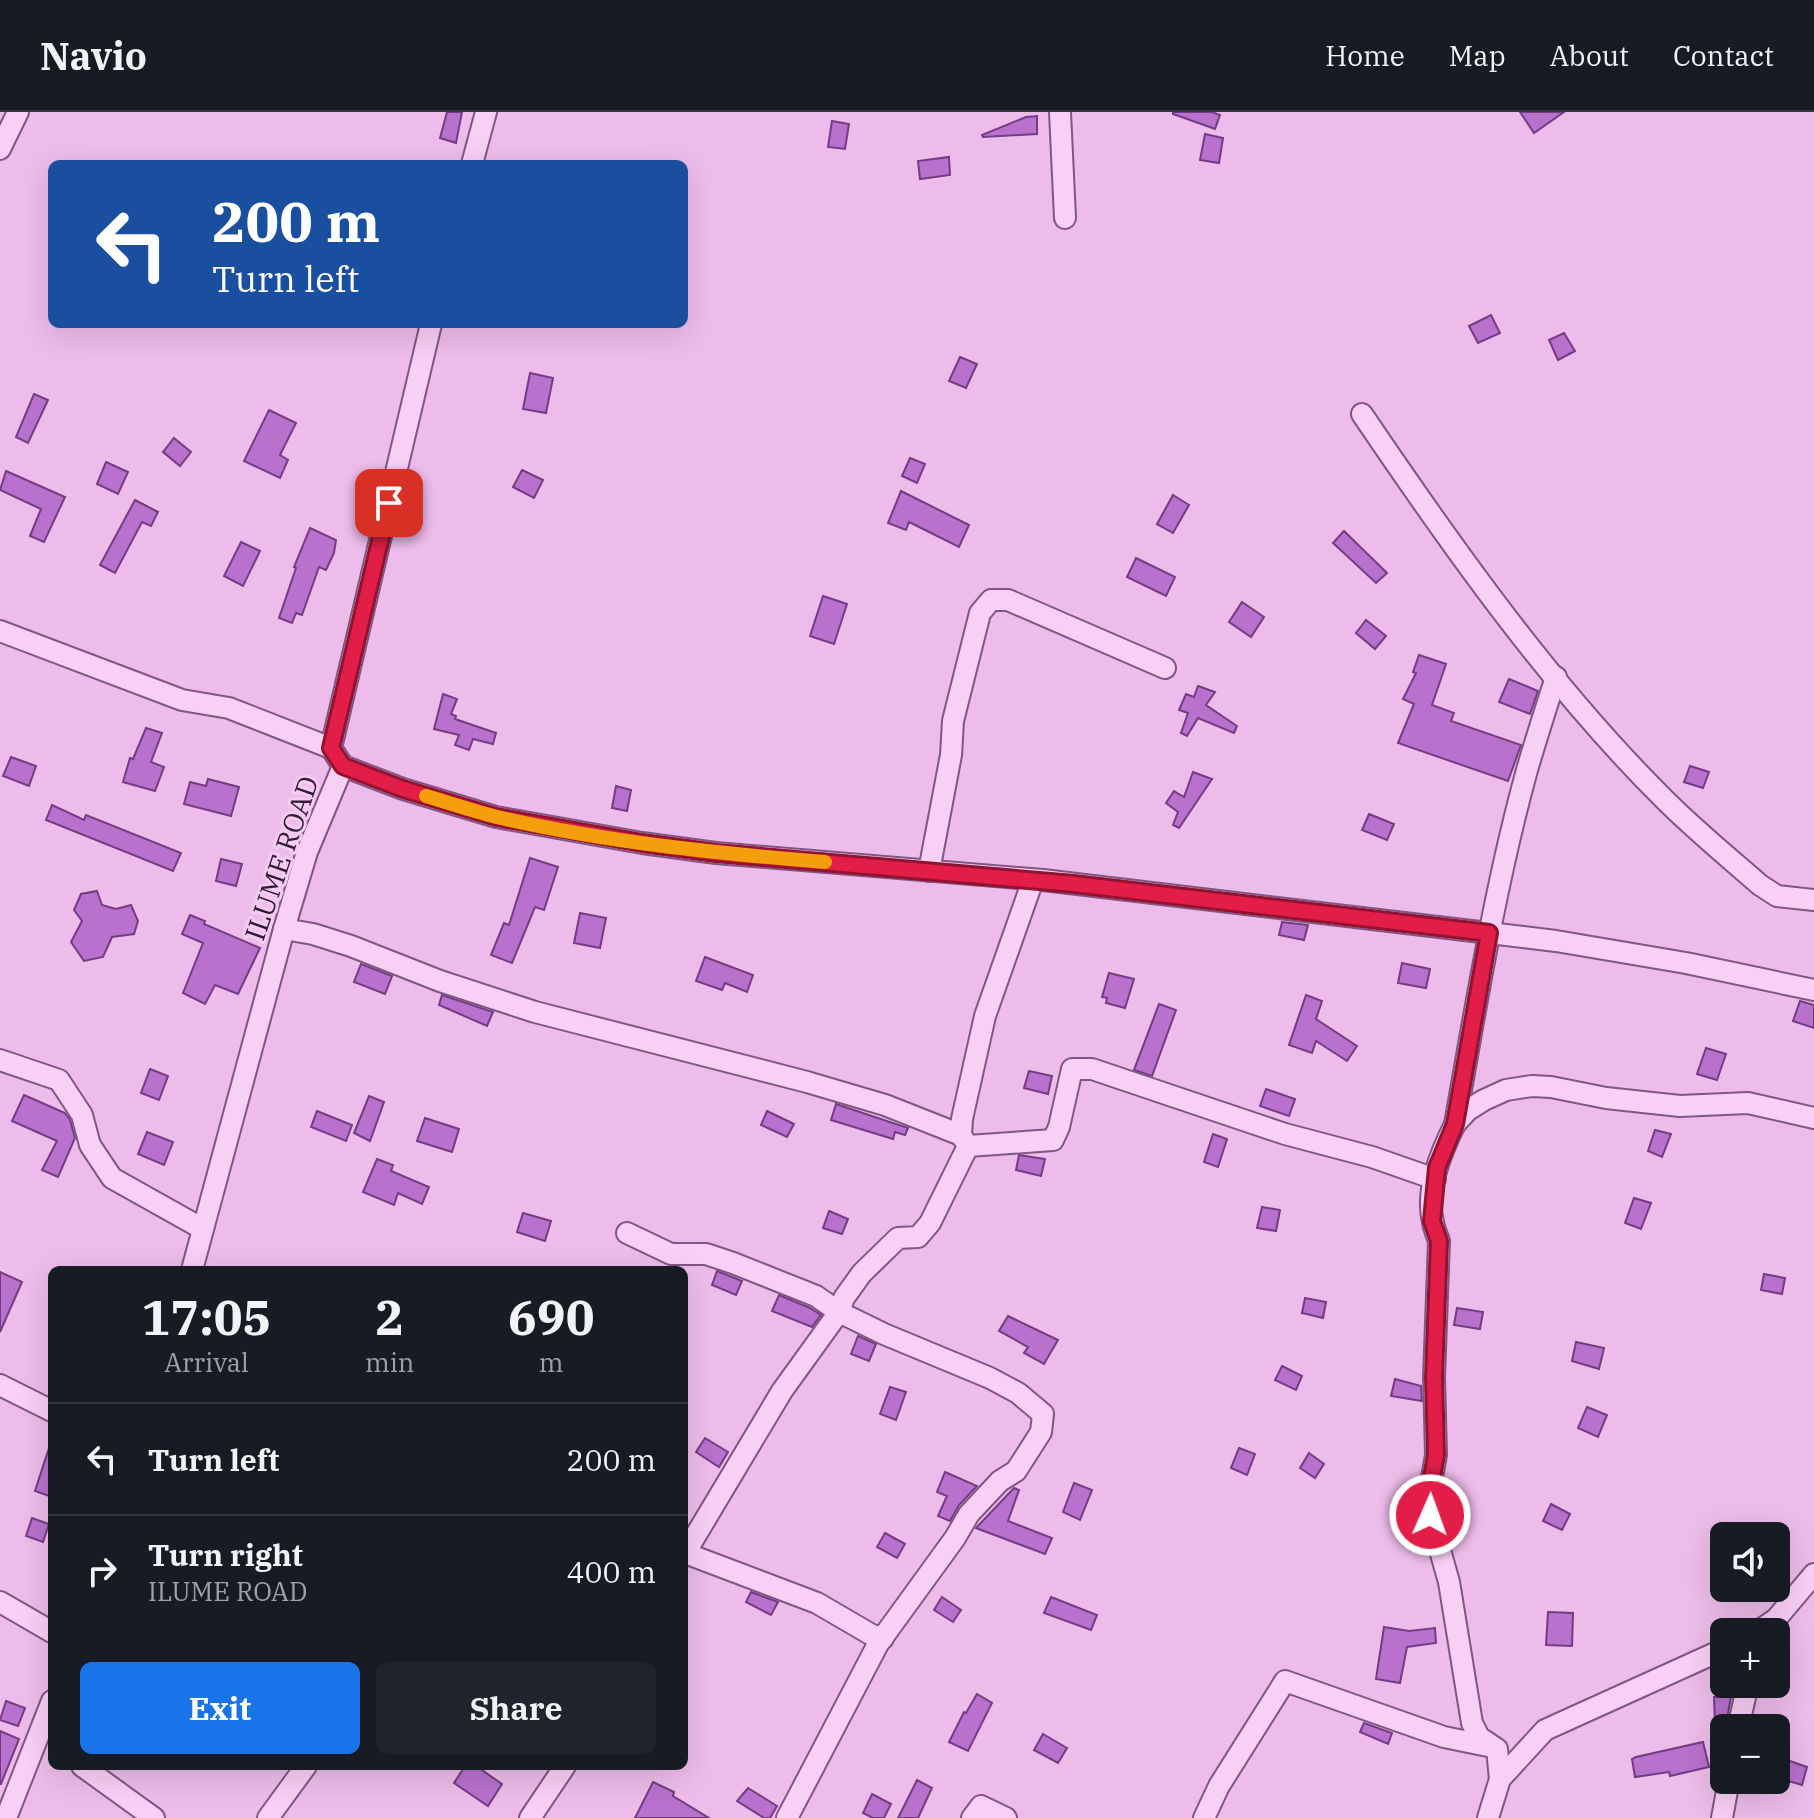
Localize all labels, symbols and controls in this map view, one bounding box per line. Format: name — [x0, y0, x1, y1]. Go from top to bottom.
text: Navio — [40, 31, 147, 80]
text: Home — [1325, 37, 1405, 74]
text: Map — [1449, 37, 1506, 74]
text: About — [1550, 37, 1629, 74]
text: Contact — [1673, 37, 1774, 74]
text: 200 m — [212, 185, 380, 257]
icon: left — [80, 192, 184, 296]
text: Turn left — [212, 255, 359, 302]
pin — [355, 469, 423, 537]
icon: arrive — [367, 481, 411, 525]
street label: ILUME ROAD — [236, 771, 326, 945]
text: 17:05 — [142, 1286, 271, 1348]
text: 2 — [375, 1286, 404, 1348]
text: 690 — [508, 1286, 594, 1348]
text: Arrival — [164, 1345, 249, 1379]
text: min — [365, 1345, 414, 1379]
text: m — [539, 1345, 564, 1379]
icon: left — [80, 1437, 124, 1481]
text: Turn left — [148, 1440, 280, 1479]
text: 200 m — [566, 1440, 656, 1479]
position arrow — [1388, 1473, 1472, 1557]
map controls — [1710, 1522, 1790, 1794]
button: sound — [1710, 1522, 1790, 1602]
text: Turn right — [148, 1535, 303, 1574]
icon: right — [80, 1549, 124, 1593]
text: 400 m — [566, 1552, 656, 1591]
text: ILUME ROAD — [148, 1574, 307, 1608]
button: + — [1710, 1618, 1790, 1698]
button: Exit — [80, 1662, 360, 1754]
button: Share — [376, 1662, 656, 1754]
button: − — [1710, 1714, 1790, 1794]

